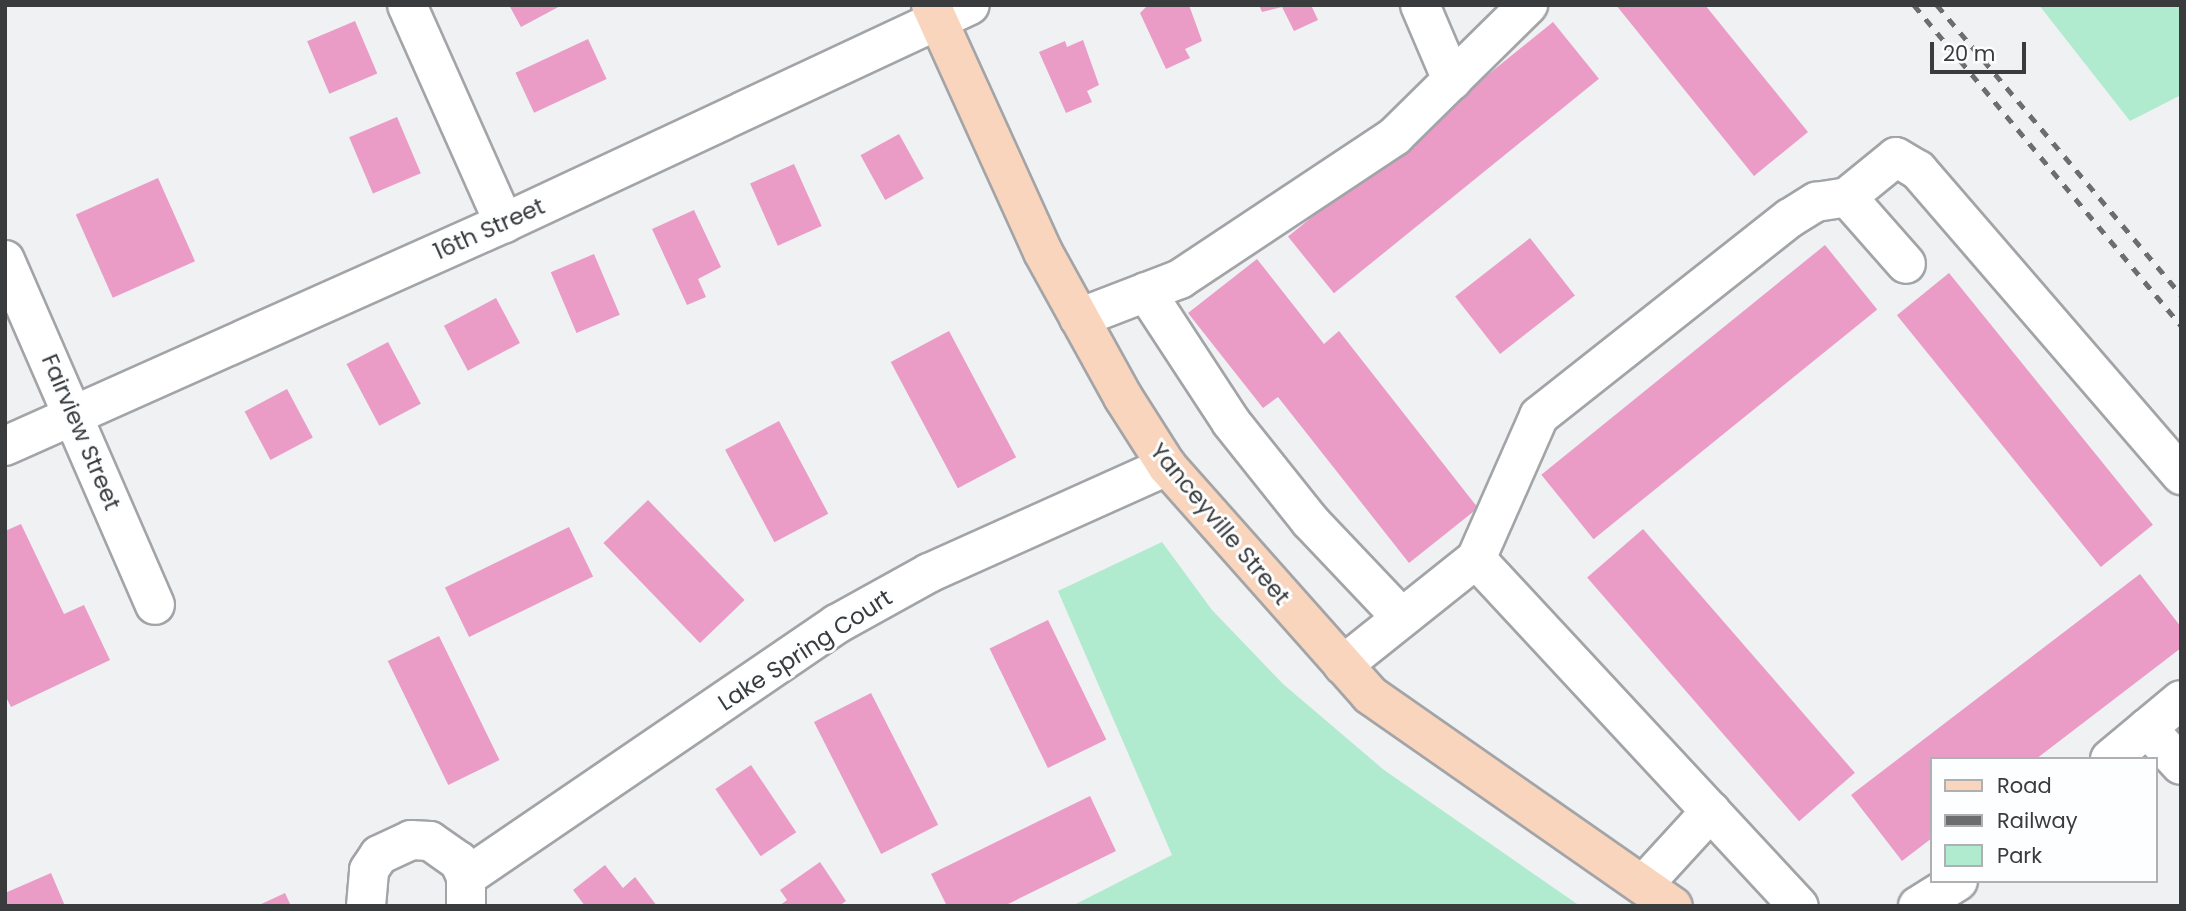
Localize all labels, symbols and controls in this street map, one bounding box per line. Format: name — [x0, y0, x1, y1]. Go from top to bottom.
scale bar — [1934, 28, 2030, 72]
text: 20 m — [1943, 39, 1996, 68]
street label: 16th Street — [429, 192, 549, 266]
street label: Fairview Street — [36, 350, 126, 514]
street label: Yanceyville Street — [1144, 438, 1296, 610]
street label: Lake Spring Court — [713, 584, 897, 716]
legend — [1930, 757, 2158, 883]
text: Road — [1997, 771, 2052, 800]
text: Railway — [1997, 806, 2078, 835]
text: Park — [1997, 841, 2042, 870]

